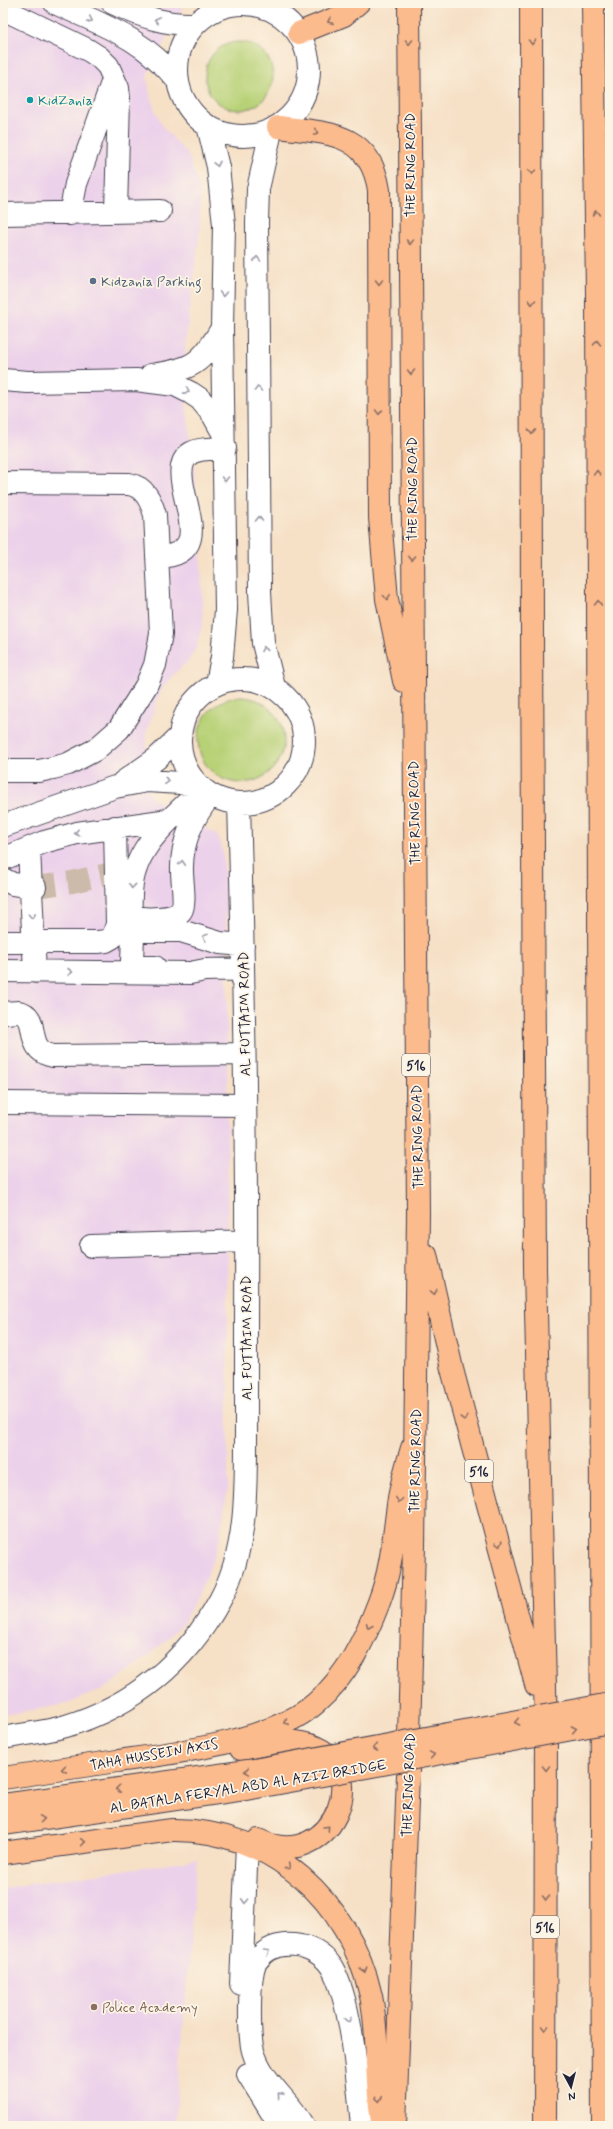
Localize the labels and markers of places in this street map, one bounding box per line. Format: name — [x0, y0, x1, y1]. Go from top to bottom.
place label: KidZania — [38, 92, 93, 110]
marker: KidZania — [25, 95, 35, 105]
place label: Kidzania Parking — [101, 273, 202, 293]
marker: Kidzania Parking — [88, 276, 98, 286]
place label: Police Academy — [102, 1999, 198, 2017]
marker: Police Academy — [89, 2002, 99, 2012]

